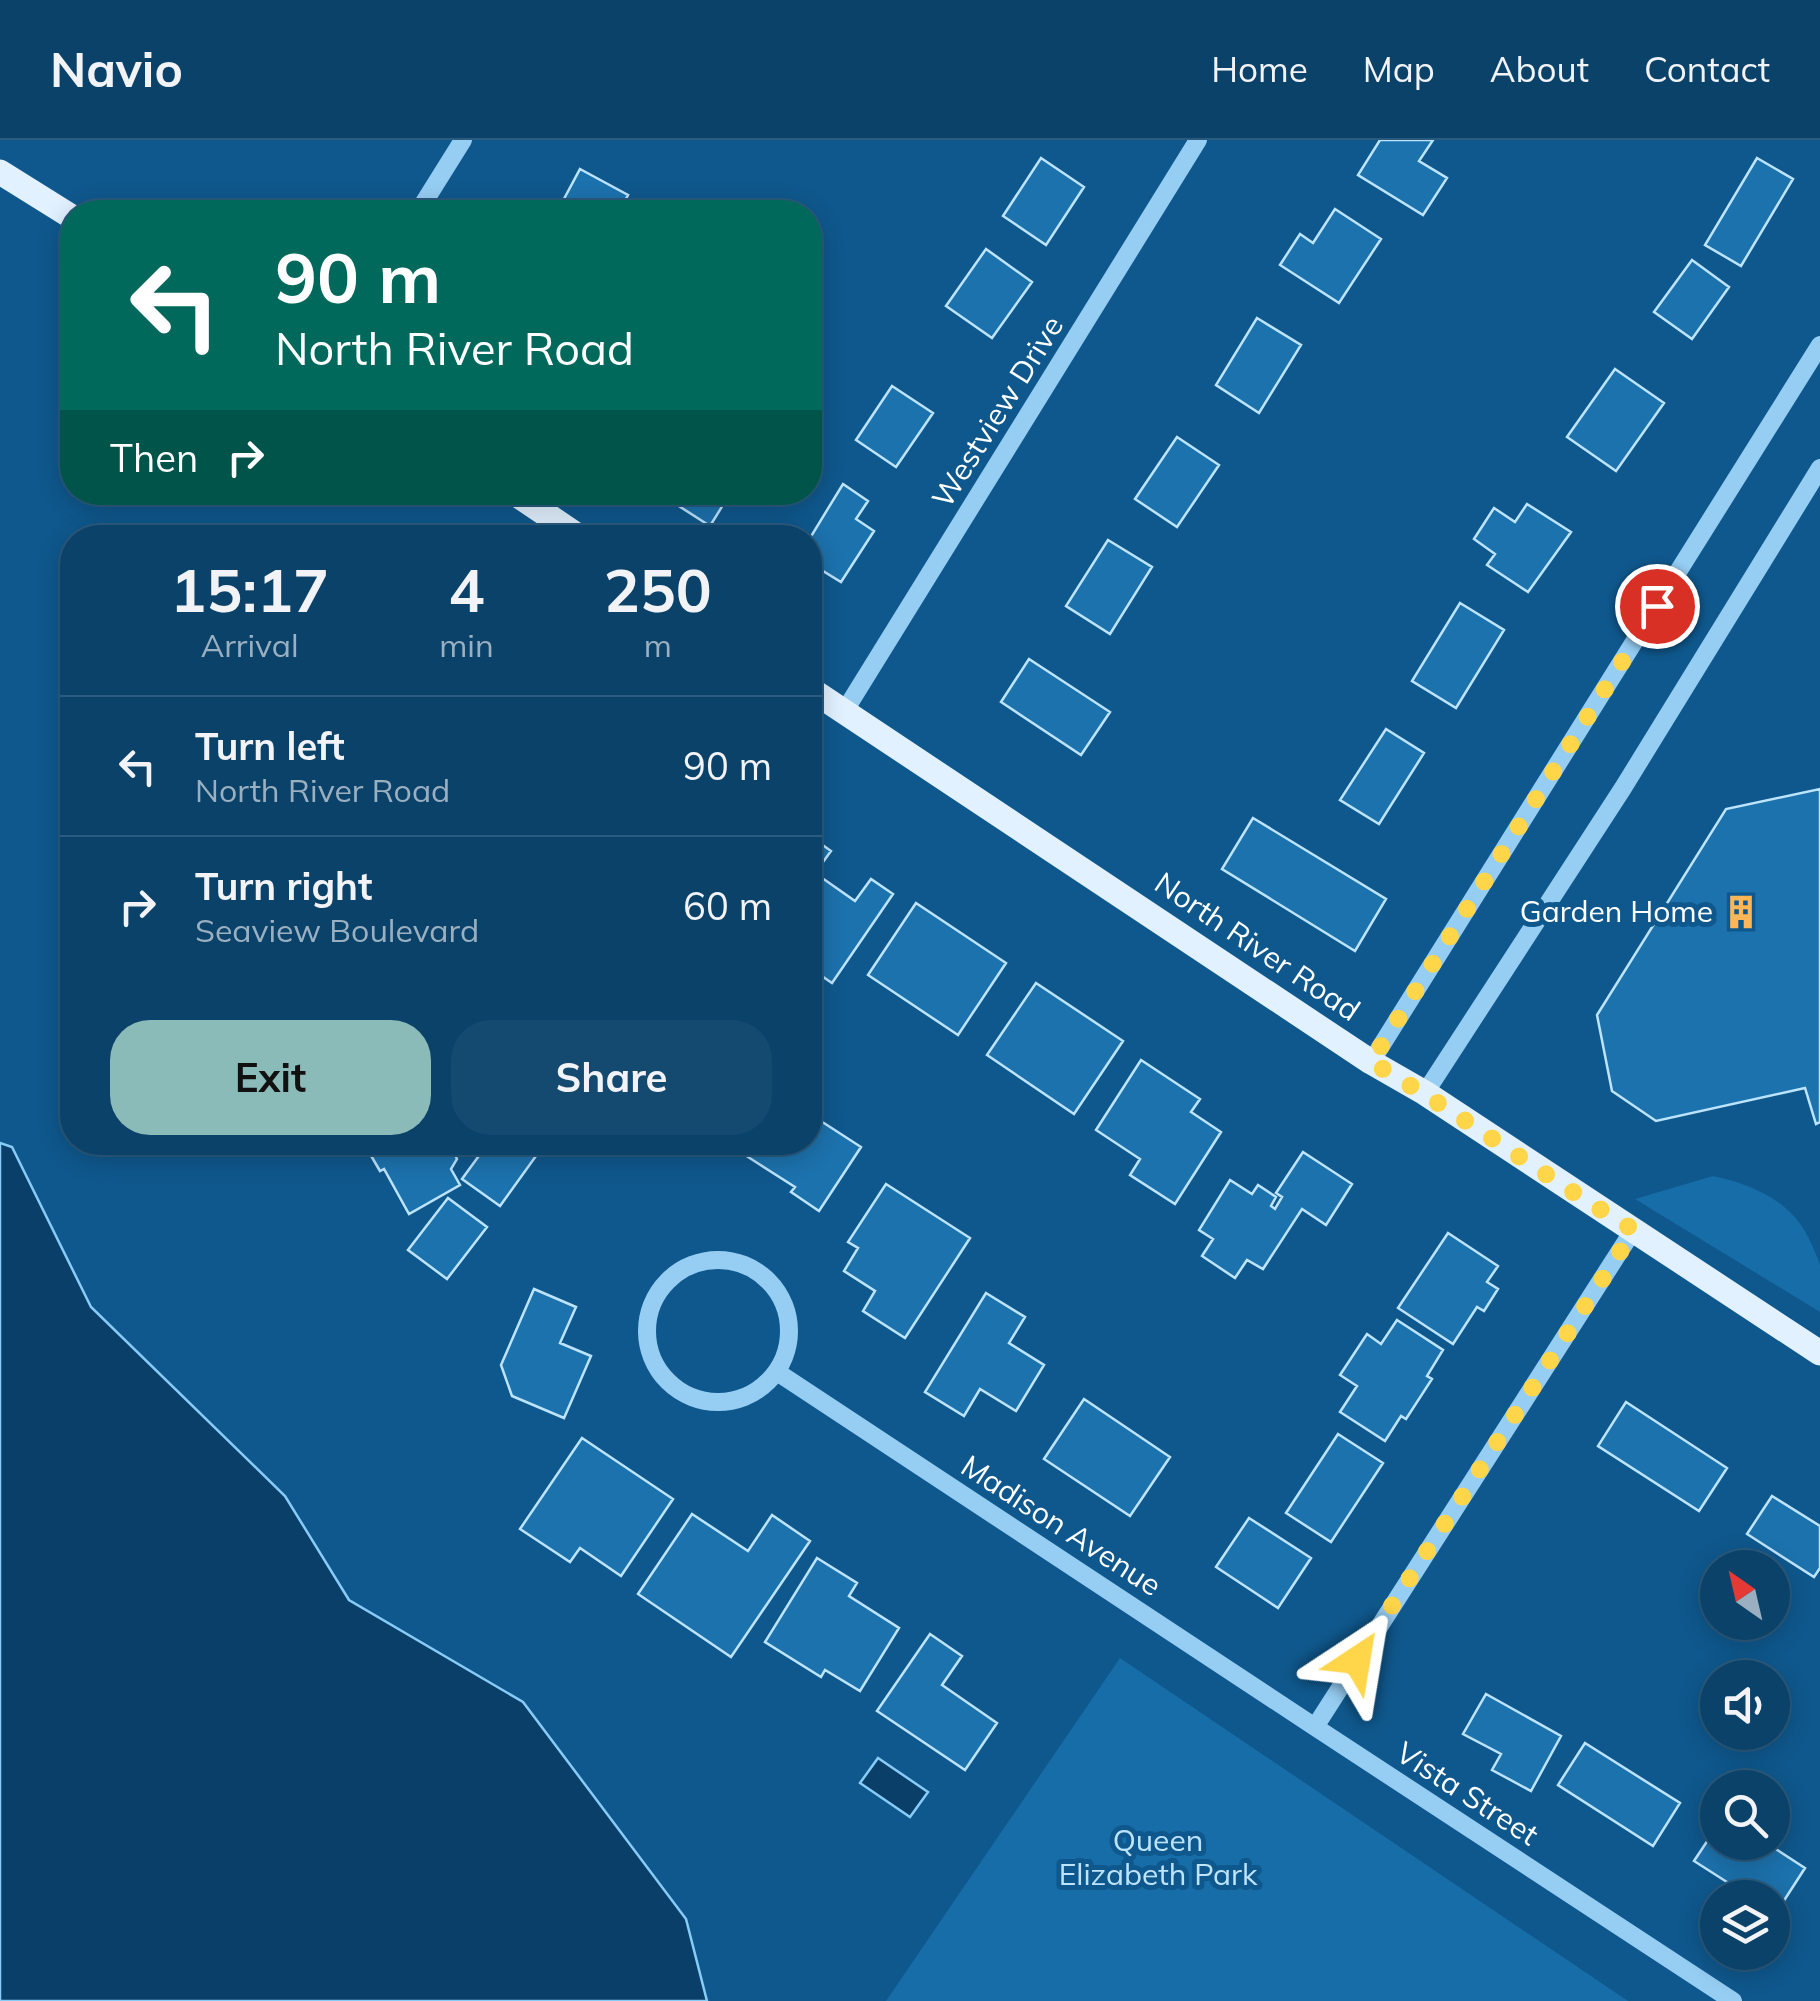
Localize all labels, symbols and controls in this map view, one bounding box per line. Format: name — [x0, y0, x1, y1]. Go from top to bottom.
text: Navio — [50, 39, 183, 99]
text: Home — [1211, 47, 1308, 91]
text: Map — [1363, 47, 1435, 91]
text: About — [1490, 47, 1589, 91]
text: Contact — [1644, 47, 1770, 91]
text: 90 m — [275, 233, 441, 321]
icon: left — [110, 240, 240, 370]
street label: Westview Drive — [923, 309, 1071, 514]
text: North River Road — [275, 320, 634, 376]
icon: right — [218, 430, 273, 485]
text: Then — [110, 434, 198, 482]
text: 15:17 — [170, 552, 329, 627]
text: 4 — [448, 552, 484, 627]
text: 250 — [604, 552, 712, 627]
pin — [1615, 564, 1700, 649]
icon: arrive — [1630, 579, 1685, 634]
text: Arrival — [201, 625, 299, 665]
text: min — [439, 625, 494, 665]
text: m — [644, 625, 672, 665]
text: Turn left — [195, 722, 345, 770]
icon: left — [110, 739, 165, 794]
text: 90 m — [683, 742, 772, 790]
text: North River Road — [195, 770, 450, 810]
text: Turn right — [195, 862, 372, 910]
street label: North River Road — [1148, 863, 1367, 1029]
icon: right — [110, 879, 165, 934]
text: 60 m — [683, 882, 772, 930]
place label: Garden Home — [1520, 892, 1713, 930]
building icon: Garden Home — [1722, 893, 1760, 931]
text: Seaview Boulevard — [195, 910, 479, 950]
button: Exit — [110, 1020, 431, 1135]
button: Share — [451, 1020, 772, 1135]
street label: Madison Avenue — [954, 1446, 1169, 1604]
north arrow — [1700, 1550, 1790, 1640]
map controls — [1700, 1550, 1790, 1970]
position arrow — [1305, 1608, 1409, 1712]
button: sound — [1700, 1660, 1790, 1750]
street label: Vista Street — [1389, 1733, 1546, 1853]
button: search — [1700, 1770, 1790, 1860]
park label: Queen Elizabeth Park — [1059, 1821, 1258, 1893]
button: layers — [1700, 1880, 1790, 1970]

